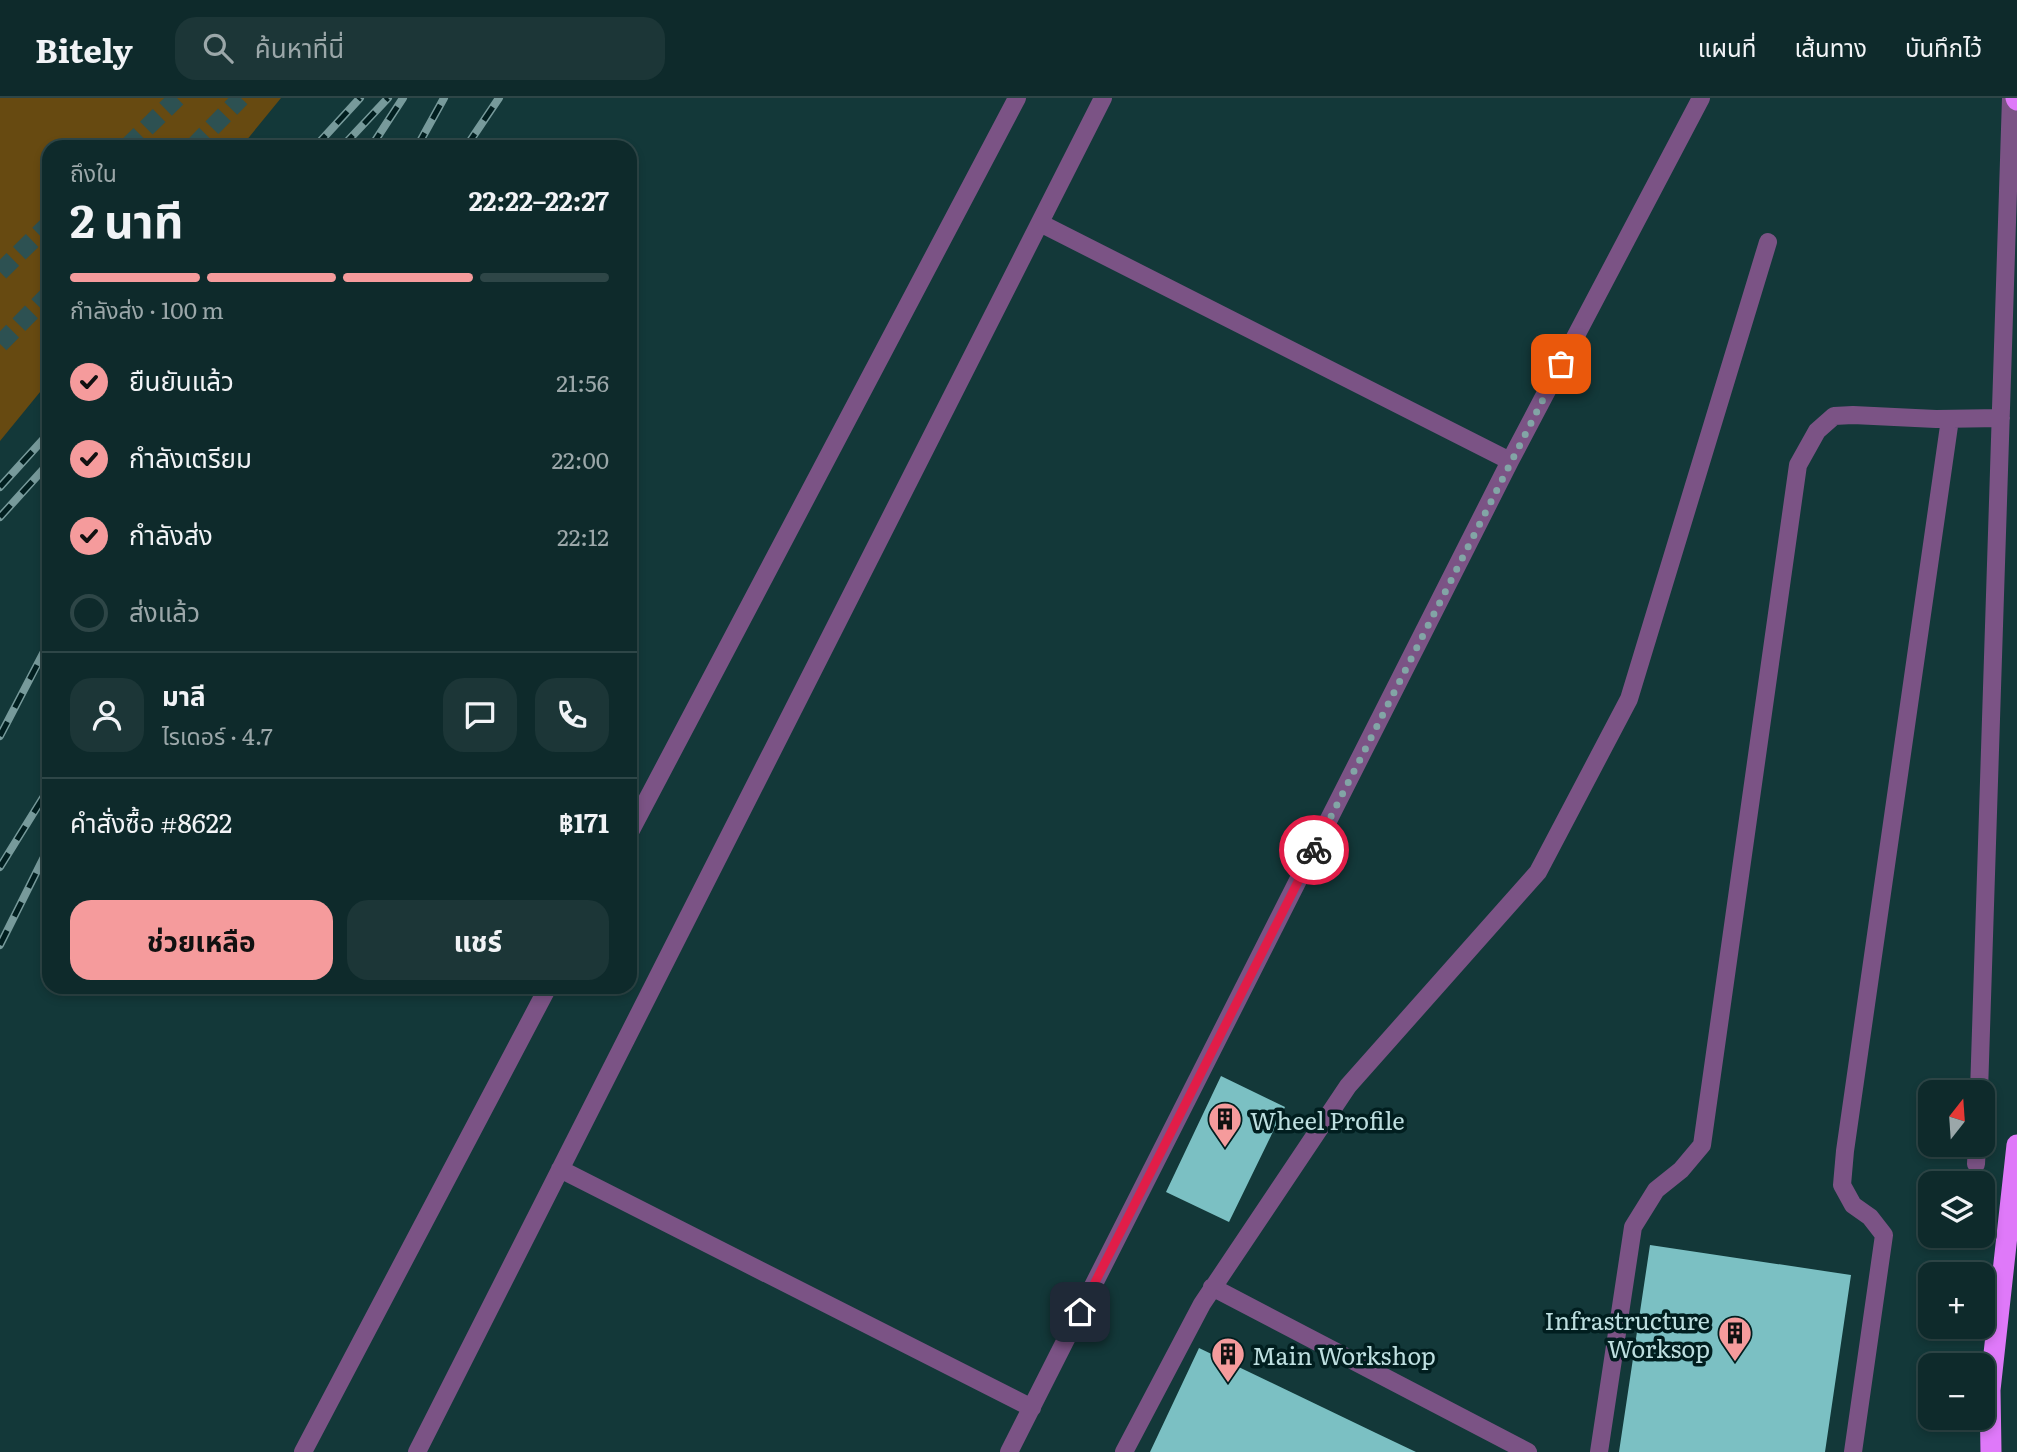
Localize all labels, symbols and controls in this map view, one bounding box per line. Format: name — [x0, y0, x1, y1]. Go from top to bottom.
search box — [175, 17, 665, 80]
text: Bitely — [35, 24, 133, 73]
text: ค้นหาที่นี่ — [255, 27, 344, 66]
icon: search — [199, 29, 237, 67]
text: แผนที่ — [1698, 29, 1756, 64]
text: เส้นทาง — [1794, 29, 1867, 64]
text: บันทึกไว้ — [1905, 29, 1982, 64]
text: ถึงใน — [70, 155, 117, 189]
text: 22:22–22:27 — [469, 180, 609, 219]
text: 2 นาที — [70, 184, 183, 252]
text: กำลังส่ง · 100 m — [70, 292, 224, 326]
pin — [1531, 334, 1591, 394]
icon: bag — [1542, 345, 1580, 383]
text: ยืนยันแล้ว — [129, 360, 234, 399]
icon: check — [70, 363, 108, 401]
text: 21:56 — [556, 365, 609, 399]
text: กำลังเตรียม — [129, 437, 252, 476]
icon: check — [70, 440, 108, 478]
text: 22:00 — [551, 442, 609, 476]
text: กำลังส่ง — [129, 514, 213, 553]
icon: check — [70, 517, 108, 555]
text: 22:12 — [557, 519, 609, 553]
text: ส่งแล้ว — [129, 591, 200, 630]
text: มาลี — [162, 675, 206, 714]
button: person — [70, 678, 144, 752]
button: chat — [443, 678, 517, 752]
button: phone — [535, 678, 609, 752]
text: ไรเดอร์ · 4.7 — [162, 718, 273, 752]
text: คำสั่งซื้อ #8622 — [70, 802, 232, 841]
text: ฿171 — [559, 802, 609, 841]
courier — [1279, 815, 1349, 885]
icon: bike — [1295, 831, 1333, 869]
button: ช่วยเหลือ — [70, 900, 333, 980]
button: แชร์ — [347, 900, 609, 980]
north arrow — [1918, 1080, 1995, 1157]
map controls — [1918, 1080, 1995, 1430]
building icon: Wheel Profile — [1206, 1100, 1244, 1149]
place label: Wheel Profile — [1250, 1102, 1405, 1137]
button: layers — [1918, 1171, 1995, 1248]
button: + — [1918, 1262, 1995, 1339]
pin — [1050, 1282, 1110, 1342]
icon: home — [1061, 1293, 1099, 1331]
place label: Infrastructure Worksop — [1544, 1302, 1710, 1365]
building icon: Infrastructure Worksop — [1716, 1314, 1754, 1363]
building icon: Main Workshop — [1209, 1335, 1247, 1384]
place label: Main Workshop — [1252, 1337, 1436, 1372]
button: − — [1918, 1353, 1995, 1430]

